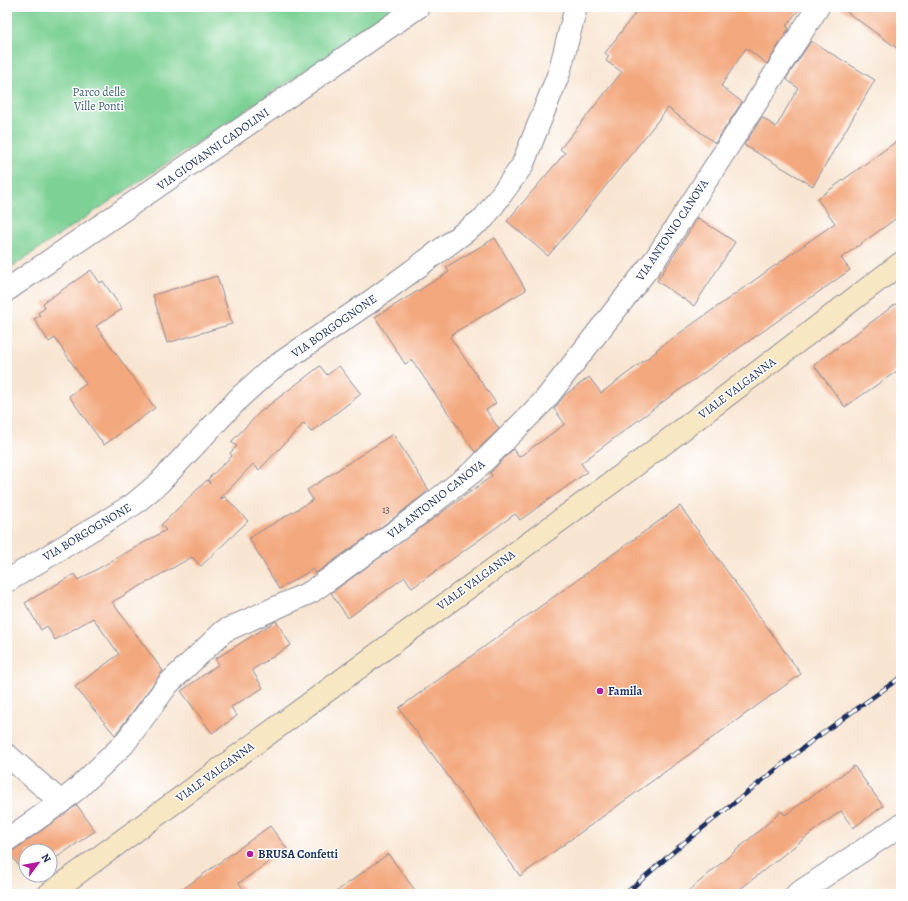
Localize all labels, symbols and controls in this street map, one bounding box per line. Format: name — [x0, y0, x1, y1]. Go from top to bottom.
park label: Parco delle Ville Ponti — [73, 84, 125, 114]
street label: VIA GIOVANNI CADOLINI — [153, 104, 272, 194]
street label: VIA ANTONIO CANOVA — [631, 175, 713, 285]
street label: VIA BORGOGNONE — [287, 291, 380, 362]
street label: VIALE VALGANNA — [694, 353, 780, 423]
street label: VIA ANTONIO CANOVA — [383, 455, 489, 543]
street label: VIA BORGOGNONE — [39, 499, 134, 565]
house number: 13 — [382, 503, 390, 516]
street label: VIALE VALGANNA — [433, 546, 519, 614]
place label: Famila — [608, 683, 642, 699]
marker: Famila — [595, 686, 605, 696]
street label: VIALE VALGANNA — [172, 738, 258, 806]
north arrow — [18, 843, 58, 883]
place label: BRUSA Confetti — [258, 846, 339, 862]
marker: BRUSA Confetti — [245, 849, 255, 859]
text: N — [38, 851, 55, 865]

